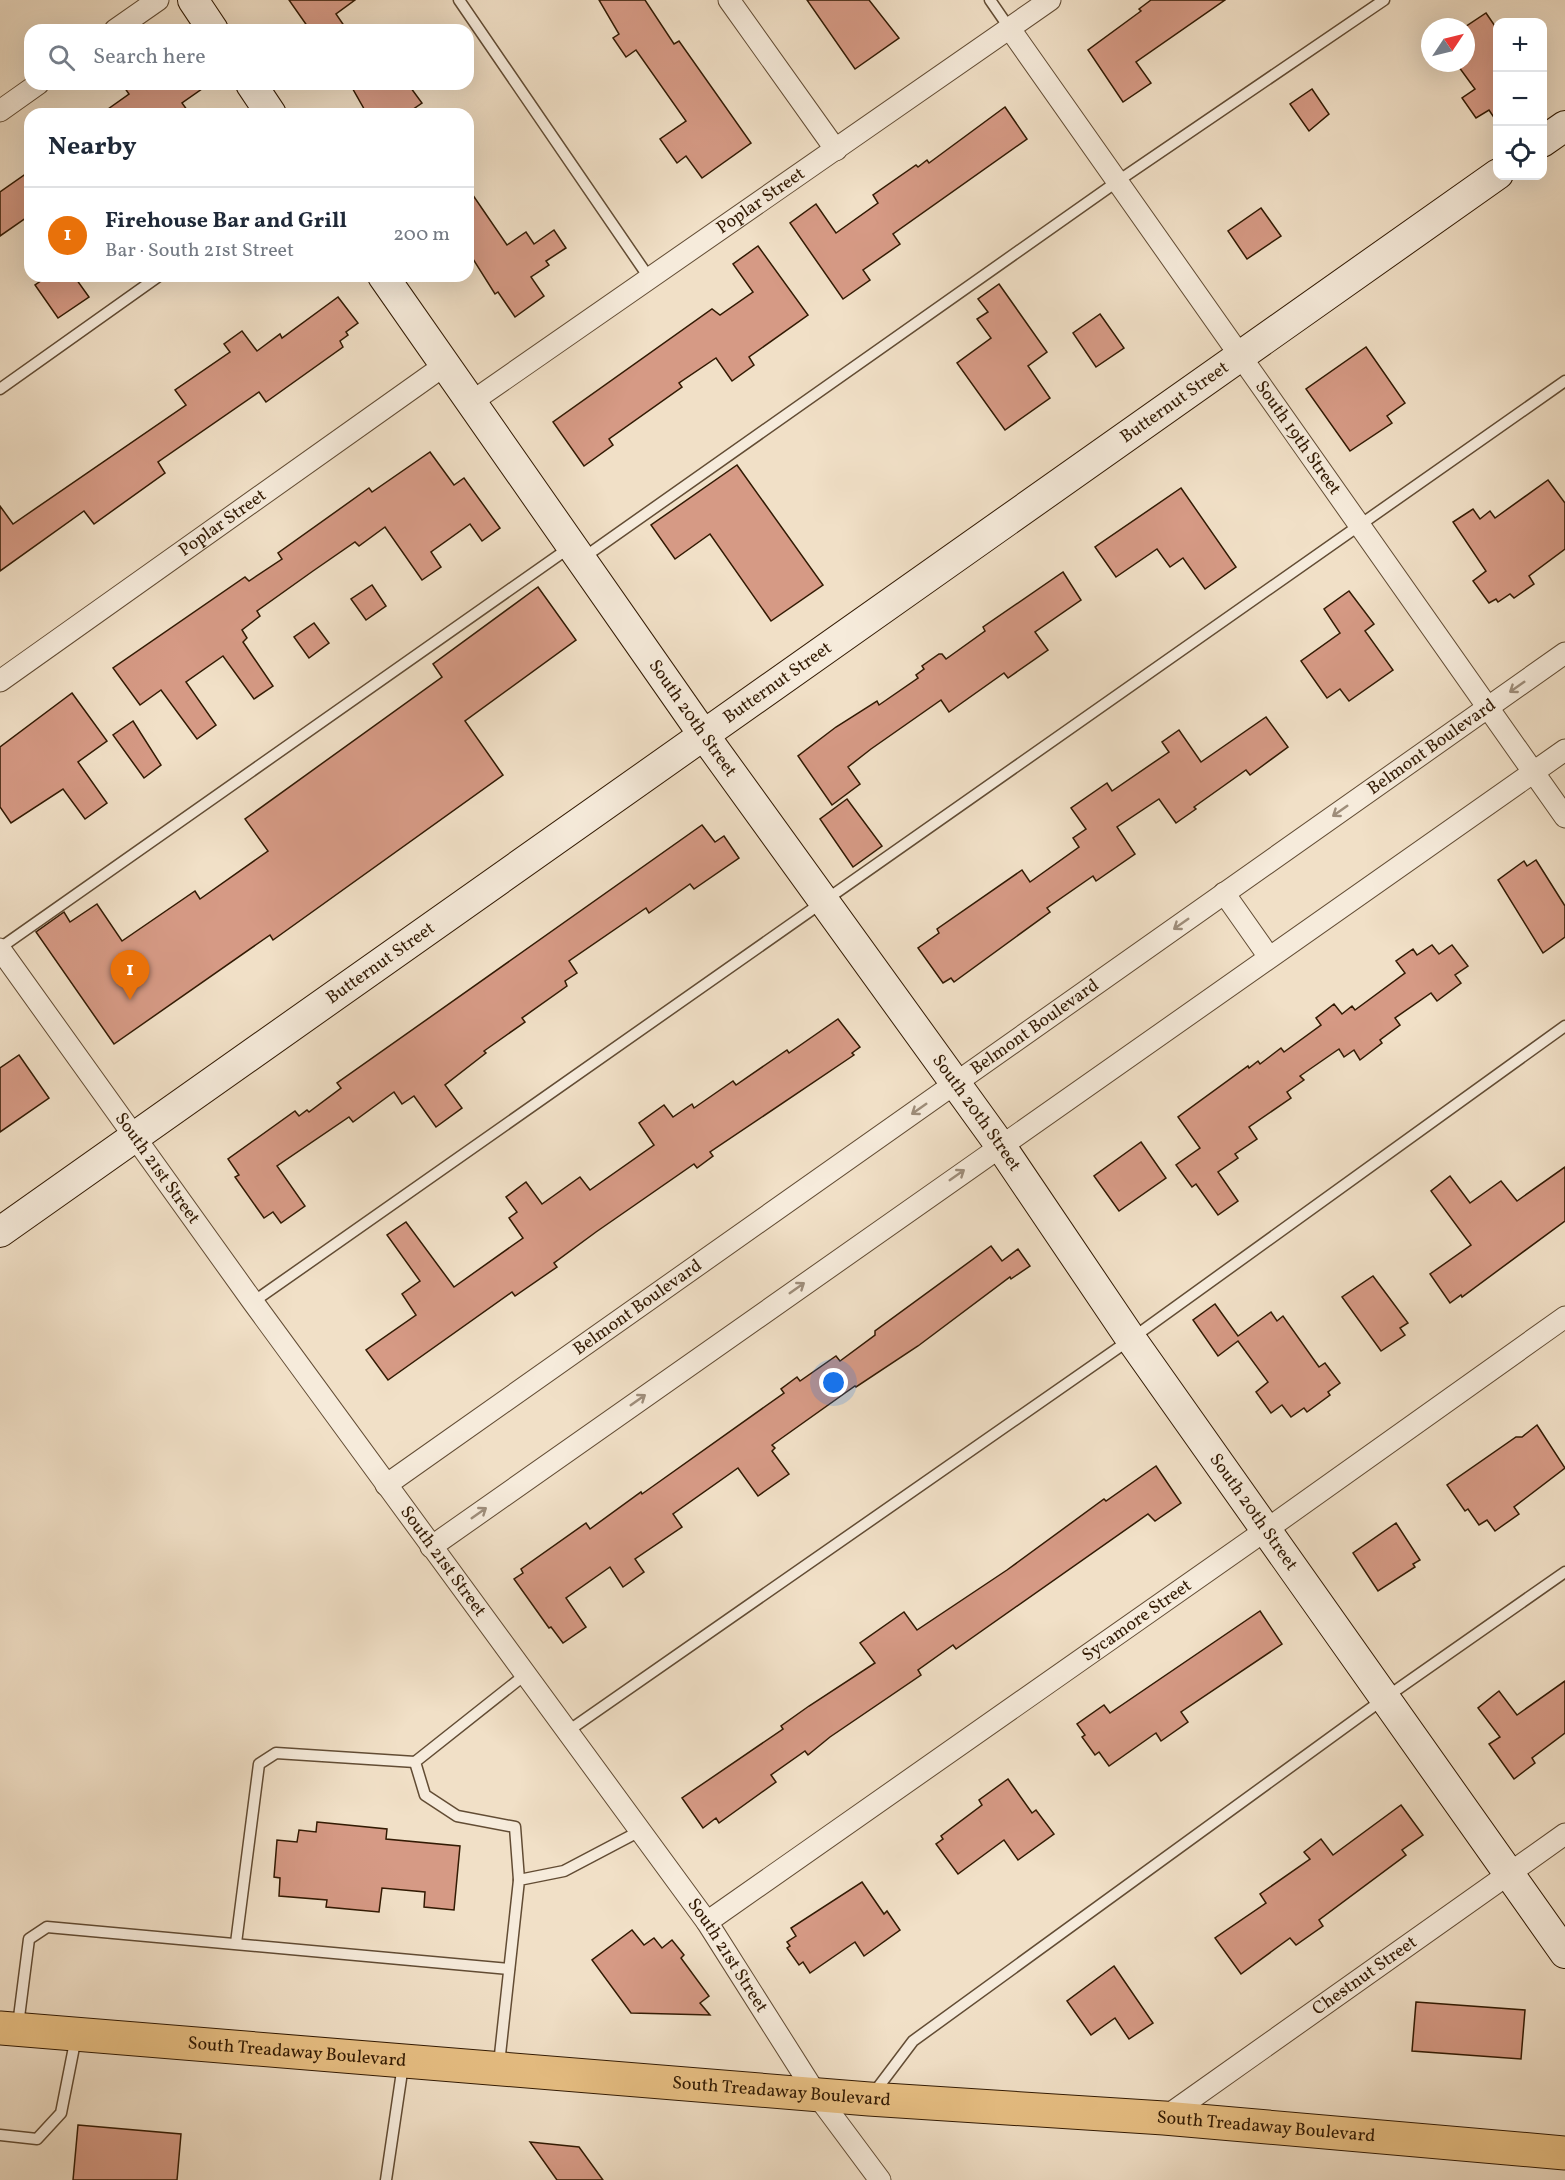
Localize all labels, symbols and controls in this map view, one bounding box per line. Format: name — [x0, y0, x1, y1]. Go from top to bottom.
north arrow — [1421, 18, 1475, 72]
map controls — [1493, 18, 1547, 180]
button: + — [1493, 18, 1547, 72]
search box — [24, 24, 474, 90]
icon: search — [45, 41, 78, 74]
text: Search here — [93, 42, 206, 73]
button: − — [1493, 72, 1547, 126]
button: locate — [1493, 126, 1547, 180]
text: Nearby — [48, 129, 137, 165]
street label: Poplar Street — [711, 161, 810, 241]
text: Firehouse Bar and Grill — [105, 206, 347, 237]
text: 1 — [63, 221, 72, 249]
text: 200 m — [393, 221, 450, 249]
text: Bar · South 21st Street — [105, 237, 294, 265]
street label: Butternut Street — [1115, 355, 1234, 450]
street label: South 19th Street — [1249, 376, 1347, 500]
street label: Poplar Street — [174, 483, 272, 563]
street label: Butternut Street — [718, 636, 837, 730]
street label: South 20th Street — [642, 655, 743, 782]
one-way arrow — [1509, 681, 1526, 693]
street label: Belmont Boulevard — [1362, 693, 1501, 801]
one-way arrow — [1333, 805, 1349, 817]
street label: Butternut Street — [321, 916, 440, 1010]
one-way arrow — [1174, 918, 1190, 930]
pin: 1 — [110, 950, 150, 1000]
street label: Belmont Boulevard — [965, 973, 1104, 1081]
street label: South 20th Street — [926, 1049, 1027, 1176]
one-way arrow — [911, 1103, 928, 1115]
street label: South 21st Street — [109, 1108, 206, 1229]
one-way arrow — [948, 1169, 964, 1181]
street label: Belmont Boulevard — [568, 1253, 707, 1362]
one-way arrow — [789, 1282, 805, 1294]
your location — [819, 1368, 848, 1397]
one-way arrow — [629, 1394, 646, 1406]
street label: South 20th Street — [1203, 1448, 1304, 1576]
street label: South 21st Street — [394, 1501, 492, 1622]
one-way arrow — [470, 1507, 486, 1519]
street label: Sycamore Street — [1077, 1573, 1197, 1668]
street label: South 21st Street — [681, 1893, 774, 2018]
street label: Chestnut Street — [1307, 1930, 1422, 2022]
street label: South Treadaway Boulevard — [187, 2031, 407, 2074]
street label: South Treadaway Boulevard — [671, 2070, 892, 2113]
street label: South Treadaway Boulevard — [1156, 2105, 1376, 2149]

